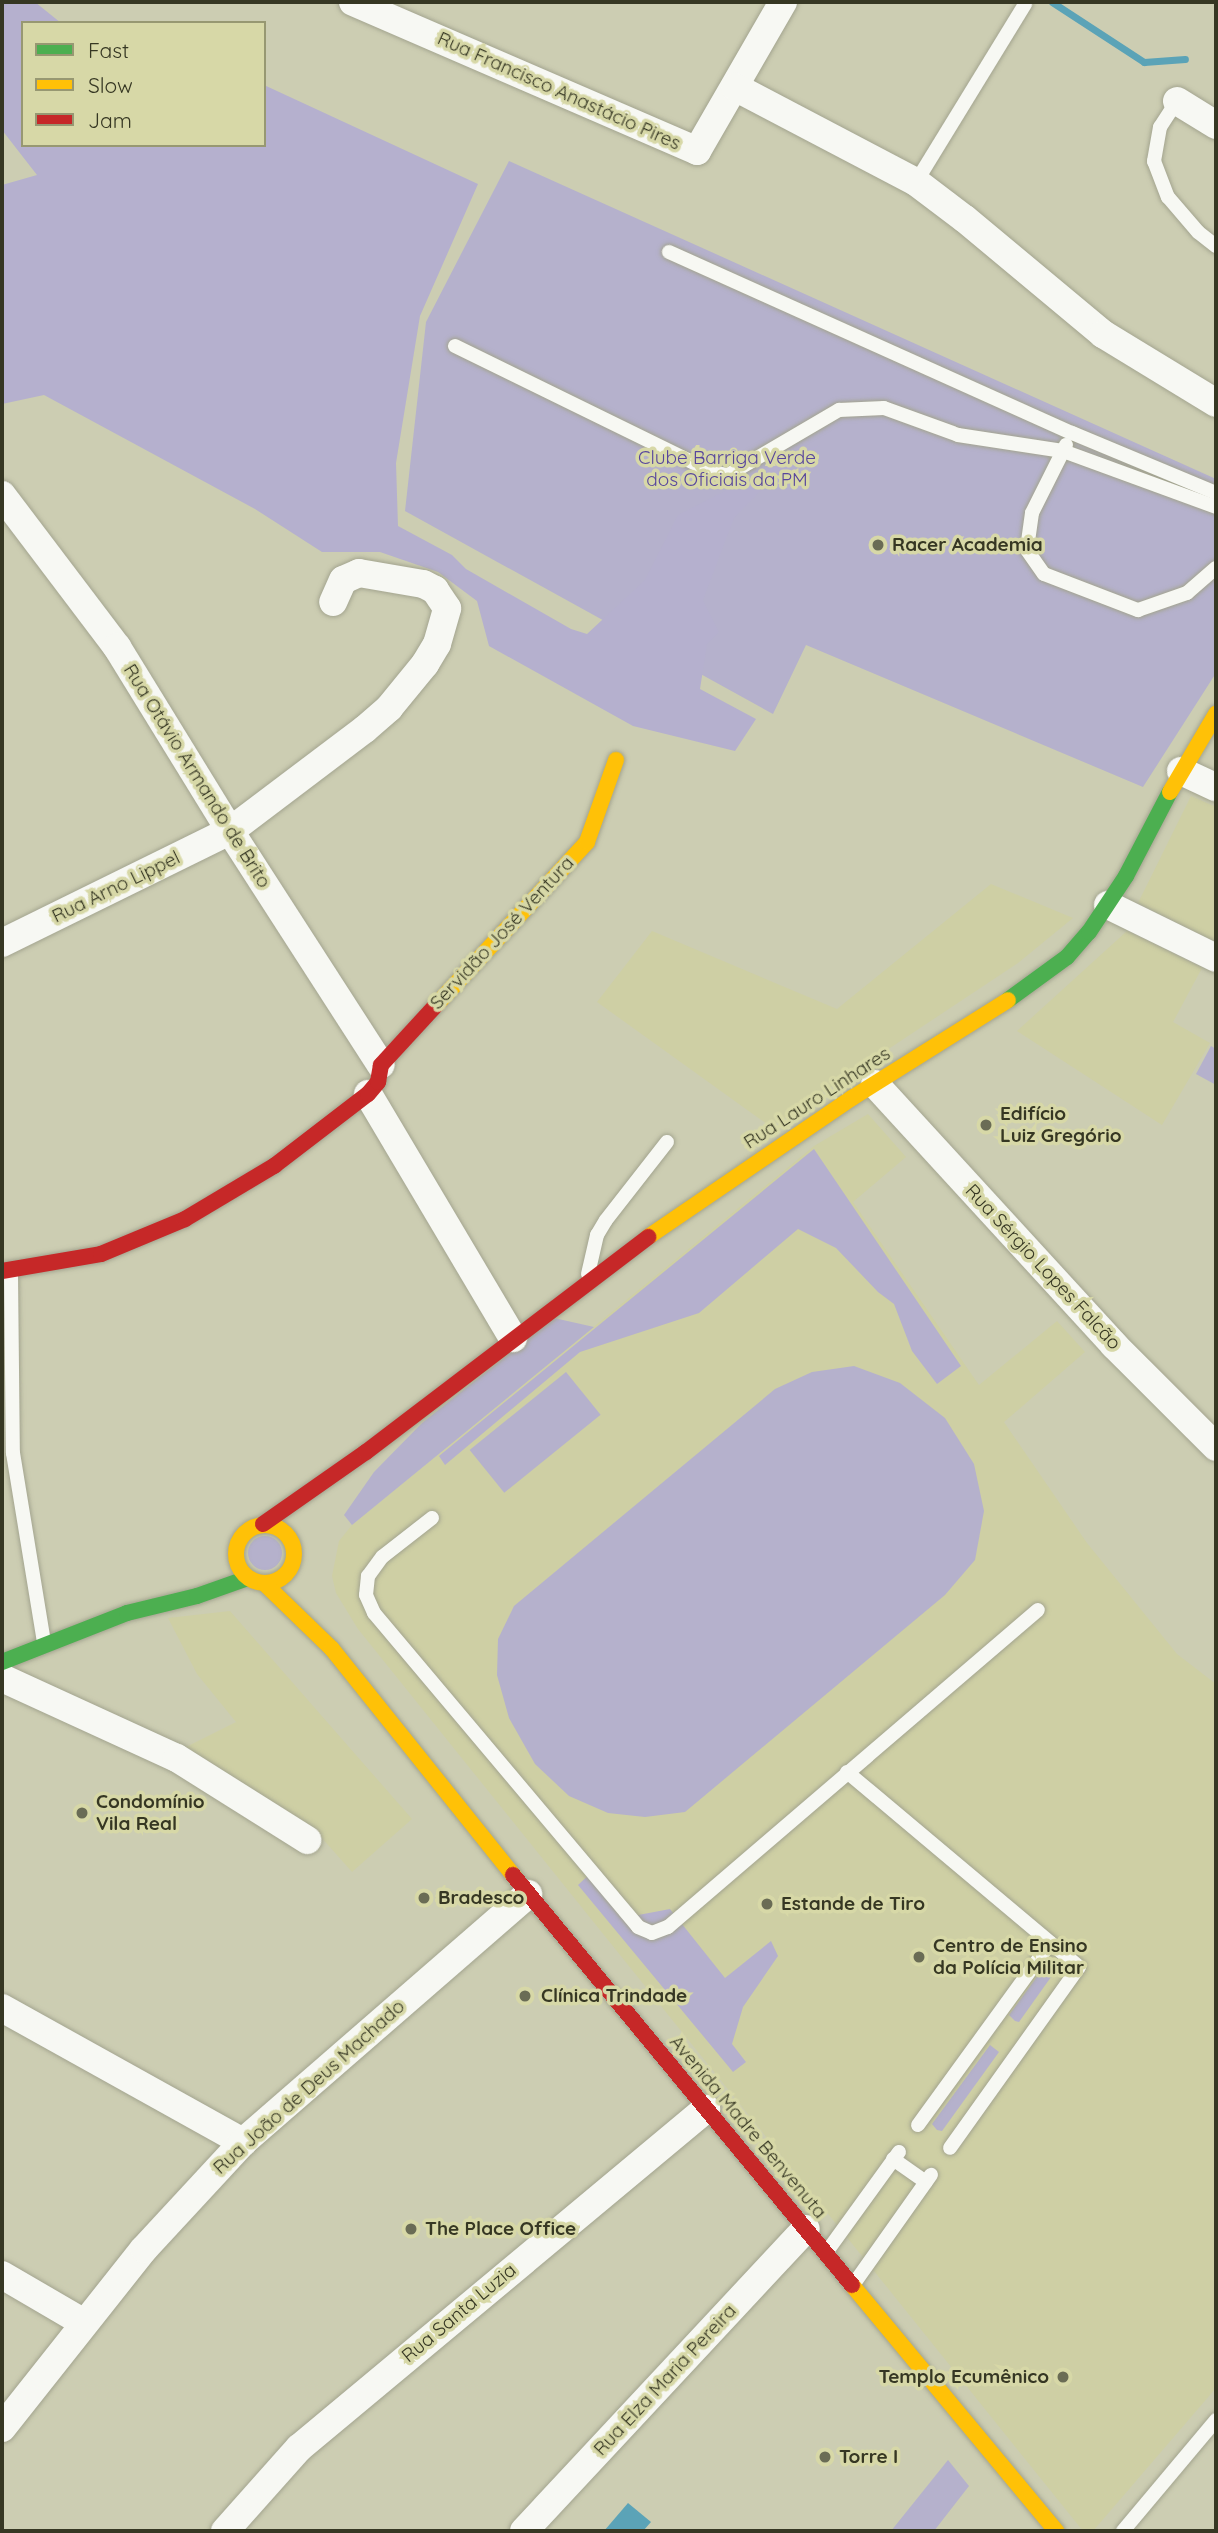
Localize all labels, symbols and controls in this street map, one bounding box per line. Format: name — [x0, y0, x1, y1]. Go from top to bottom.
legend — [21, 21, 266, 147]
street label: Rua Francisco Anastácio Pires — [434, 27, 684, 155]
text: Fast — [88, 37, 129, 63]
text: Slow — [88, 72, 133, 98]
text: Jam — [88, 107, 132, 133]
park label: Clube Barriga Verde dos Oficiais da PM — [638, 447, 816, 491]
place label: Racer Academia — [892, 534, 1043, 556]
marker: Racer Academia — [870, 537, 886, 553]
street label: Rua Otávio Armando de Brito — [119, 660, 275, 892]
street label: Rua Arno Lippel — [48, 846, 184, 928]
street label: Servidão José Ventura — [425, 852, 579, 1014]
street label: Rua Lauro Linhares — [740, 1042, 894, 1154]
place label: Edifício Luiz Gregório — [1000, 1103, 1122, 1147]
marker: Edifício Luiz Gregório — [978, 1117, 994, 1133]
street label: Rua Sérgio Lopes Falcão — [960, 1180, 1126, 1354]
place label: Condomínio Vila Real — [96, 1791, 205, 1835]
marker: Condomínio Vila Real — [74, 1805, 90, 1821]
place label: Bradesco — [438, 1887, 524, 1909]
marker: Bradesco — [416, 1890, 432, 1906]
place label: Estande de Tiro — [781, 1893, 925, 1915]
marker: Estande de Tiro — [759, 1896, 775, 1912]
place label: Centro de Ensino da Polícia Militar — [933, 1935, 1088, 1979]
marker: Centro de Ensino da Polícia Militar — [911, 1949, 927, 1965]
place label: Clínica Trindade — [541, 1985, 687, 2007]
marker: Clínica Trindade — [515, 1986, 535, 2006]
street label: Rua João de Deus Machado — [209, 1995, 409, 2179]
street label: Avenida Madre Benvenuta — [665, 2031, 831, 2223]
place label: The Place Office — [425, 2218, 576, 2240]
marker: The Place Office — [403, 2221, 419, 2237]
street label: Rua Santa Luzia — [397, 2259, 521, 2367]
street label: Rua Elza Maria Pereira — [589, 2300, 741, 2460]
place label: Templo Ecumênico — [879, 2366, 1049, 2388]
marker: Templo Ecumênico — [1055, 2369, 1071, 2385]
place label: Torre I — [839, 2446, 898, 2468]
marker: Torre I — [817, 2449, 833, 2465]

